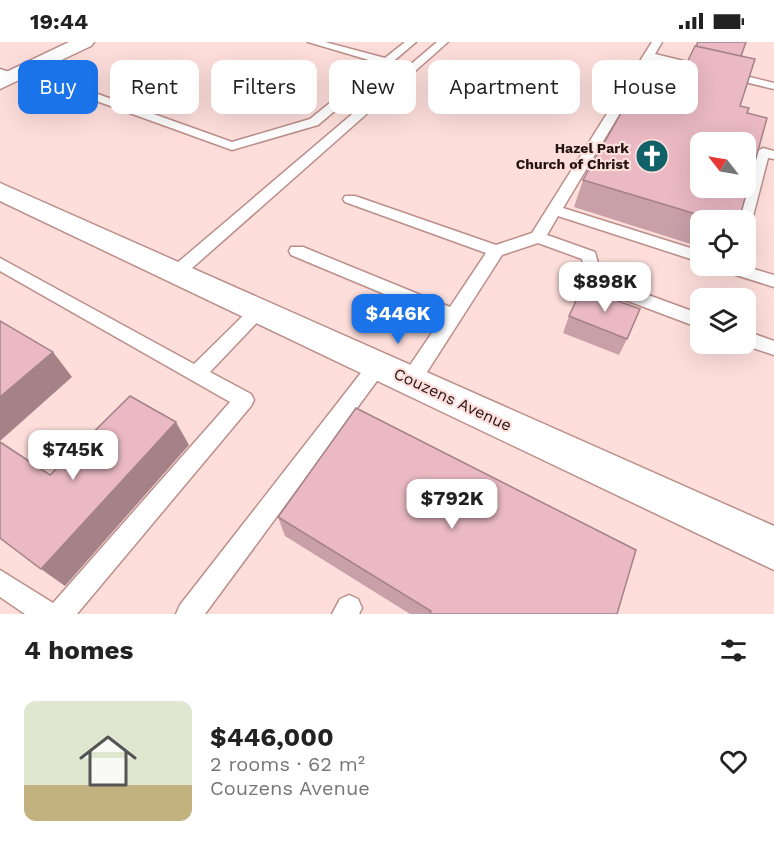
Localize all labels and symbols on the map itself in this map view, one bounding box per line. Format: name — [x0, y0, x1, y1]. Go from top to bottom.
north arrow — [690, 132, 756, 198]
church icon: Hazel Park Church of Christ — [634, 138, 670, 174]
place label: Hazel Park Church of Christ — [516, 140, 629, 172]
pin: $898K — [563, 262, 647, 313]
pin: $446K — [356, 294, 440, 345]
street label: Couzens Avenue — [391, 364, 515, 435]
pin: $745K — [31, 430, 115, 481]
pin: $792K — [410, 479, 494, 530]

